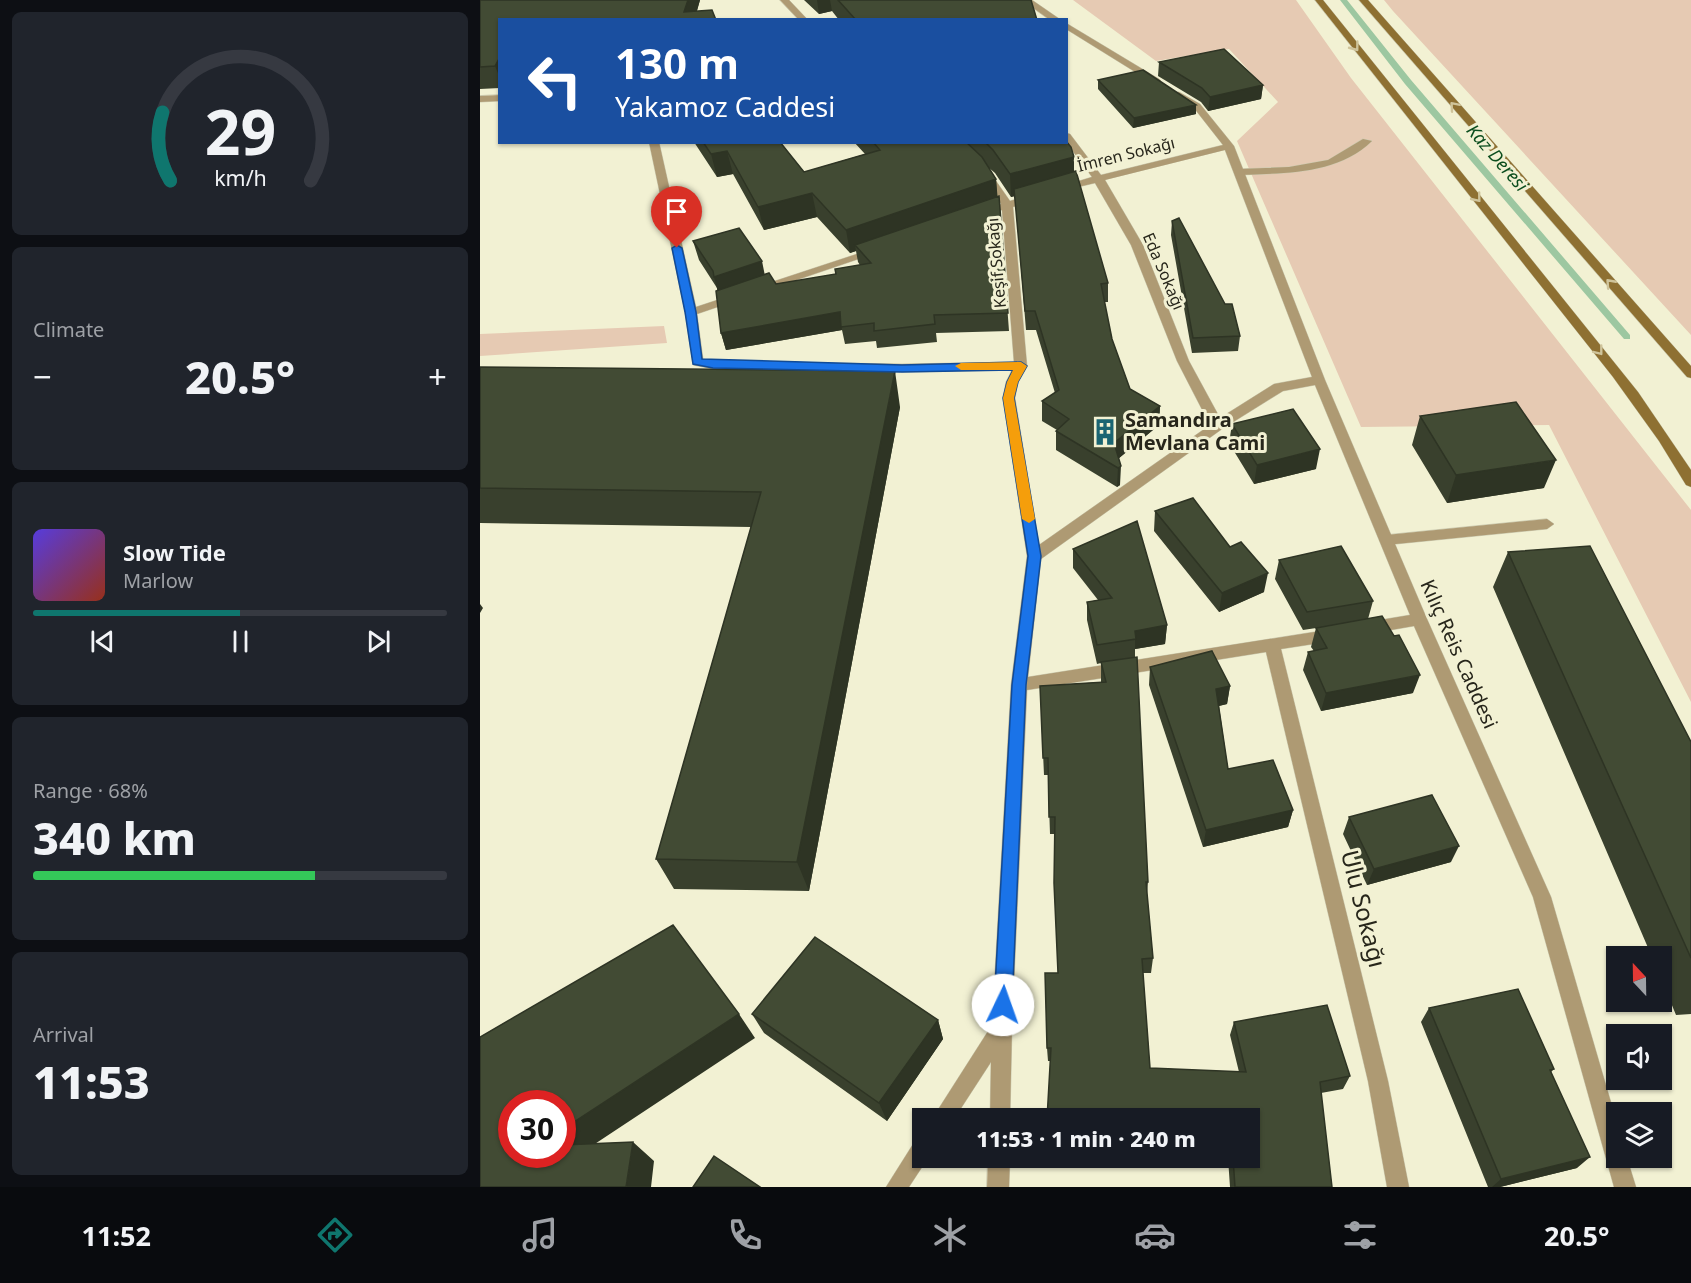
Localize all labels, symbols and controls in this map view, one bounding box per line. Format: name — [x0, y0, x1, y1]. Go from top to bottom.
text: 130 m — [615, 34, 739, 91]
one-way arrow — [1347, 40, 1358, 51]
icon: left — [516, 42, 594, 120]
text: 29 — [204, 88, 276, 173]
text: Yakamoz Caddesi — [615, 88, 835, 125]
one-way arrow — [1450, 102, 1461, 112]
water label: Kaz Deresi — [1462, 118, 1534, 197]
street label: İmren Sokağı — [1075, 131, 1177, 177]
text: km/h — [214, 163, 266, 192]
pin — [651, 186, 702, 248]
one-way arrow — [1470, 191, 1481, 202]
icon: arrive — [660, 195, 693, 228]
street label: Keşif Sokağı — [981, 217, 1011, 309]
street label: Eda Sokağı — [1138, 229, 1190, 313]
one-way arrow — [1606, 280, 1617, 290]
text: Climate — [33, 316, 104, 343]
one-way arrow — [1591, 344, 1602, 355]
text: 20.5° — [185, 346, 295, 407]
text: − — [33, 354, 52, 399]
text: + — [428, 354, 447, 399]
place label: Samandıra Mevlana Cami — [1125, 406, 1265, 456]
building icon: Samandıra Mevlana Cami — [1090, 417, 1120, 447]
text: Slow Tide — [123, 537, 226, 567]
text: Marlow — [123, 567, 193, 594]
street label: Kılıç Reis Caddesi — [1414, 575, 1504, 733]
icon: previous — [86, 625, 119, 658]
icon: pause — [224, 625, 257, 658]
icon: next — [362, 625, 395, 658]
text: Range · 68% — [33, 777, 148, 804]
text: 340 km — [33, 807, 196, 868]
street label: Ulu Sokağı — [1334, 847, 1395, 971]
north arrow — [1606, 946, 1672, 1012]
map controls — [1606, 946, 1672, 1168]
position arrow — [971, 973, 1035, 1037]
text: Arrival — [33, 1021, 94, 1048]
button: sound — [1606, 1024, 1672, 1090]
text: 11:53 — [33, 1051, 150, 1112]
speed limit sign: 30 — [498, 1090, 576, 1168]
button: layers — [1606, 1102, 1672, 1168]
text: 11:53 · 1 min · 240 m — [976, 1123, 1196, 1153]
icon: directions — [314, 1214, 356, 1256]
icon: music — [519, 1214, 561, 1256]
icon: phone — [724, 1214, 766, 1256]
icon: climate — [929, 1214, 971, 1256]
icon: car — [1134, 1214, 1176, 1256]
icon: filters — [1339, 1214, 1381, 1256]
text: 11:52 — [82, 1217, 151, 1254]
text: 20.5° — [1544, 1217, 1609, 1254]

